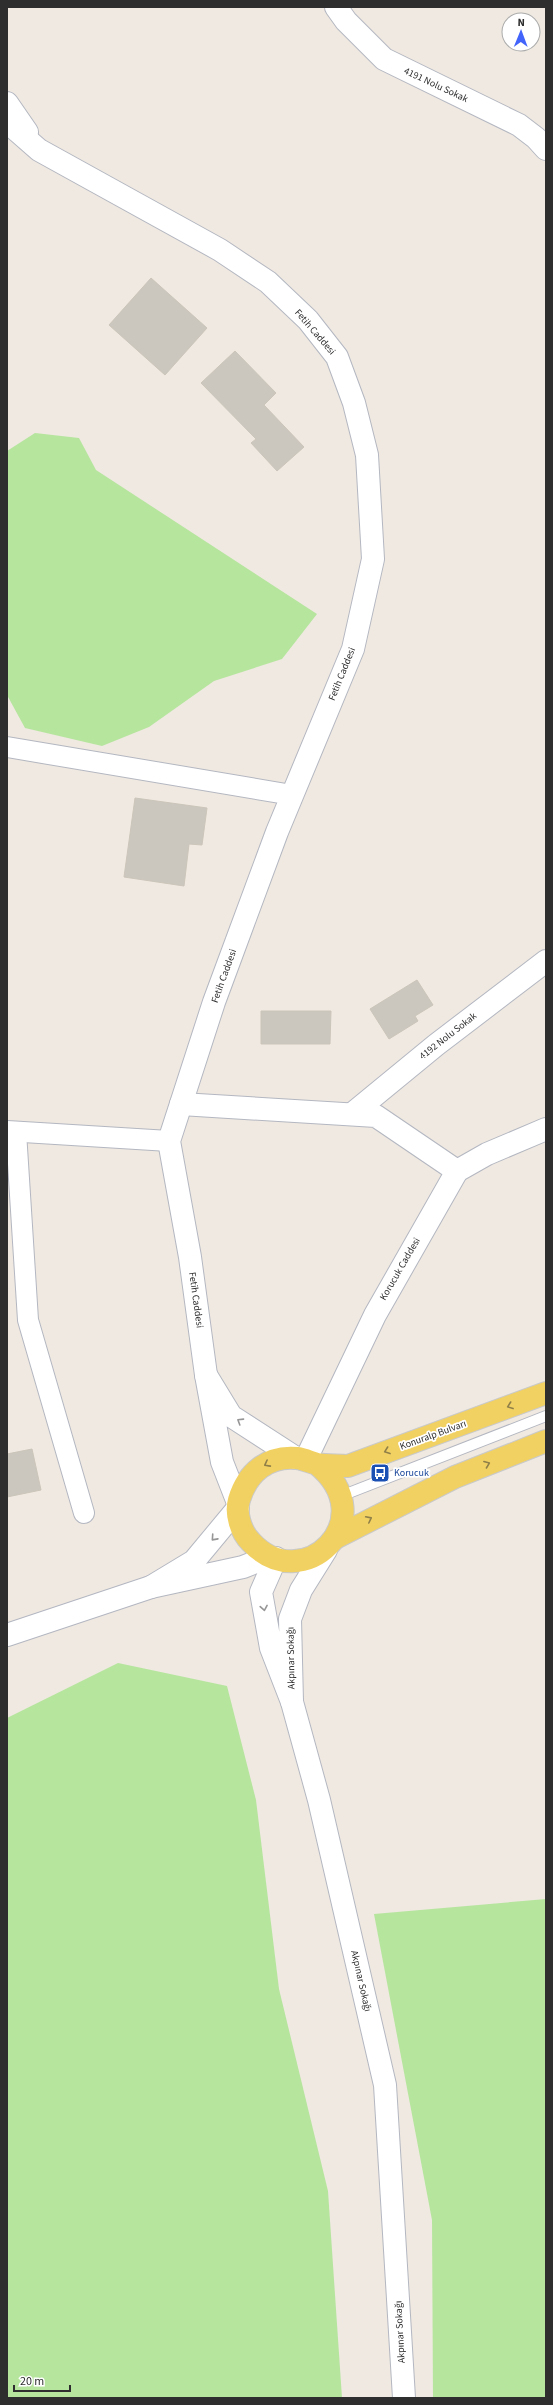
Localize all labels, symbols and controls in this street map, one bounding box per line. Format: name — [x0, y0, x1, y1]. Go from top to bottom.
north arrow — [501, 12, 541, 52]
text: N — [517, 15, 525, 30]
street label: 4191 Nolu Sokak — [402, 64, 470, 106]
street label: Fetih Caddesi — [291, 306, 339, 358]
street label: Fetih Caddesi — [325, 645, 359, 703]
street label: Fetih Caddesi — [208, 947, 240, 1005]
street label: 4192 Nolu Sokak — [416, 1009, 480, 1063]
street label: Korucuk Caddesi — [376, 1235, 424, 1303]
street label: Fetih Caddesi — [185, 1271, 207, 1329]
one-way arrow — [506, 1402, 513, 1410]
street label: Konuralp Bulvarı — [398, 1416, 468, 1454]
one-way arrow — [237, 1419, 244, 1426]
one-way arrow — [384, 1447, 391, 1455]
one-way arrow — [264, 1459, 271, 1467]
one-way arrow — [483, 1461, 490, 1469]
bus stop icon: Korucuk — [369, 1462, 391, 1484]
place label: Korucuk — [394, 1466, 429, 1480]
one-way arrow — [365, 1516, 372, 1524]
one-way arrow — [212, 1534, 219, 1541]
one-way arrow — [259, 1605, 268, 1611]
street label: Akpınar Sokağı — [283, 1627, 299, 1689]
street label: Akpınar Sokağı — [347, 1949, 375, 2013]
street label: Akpınar Sokağı — [391, 2300, 409, 2364]
scale bar — [14, 2367, 70, 2393]
text: 20 m — [20, 2373, 44, 2390]

